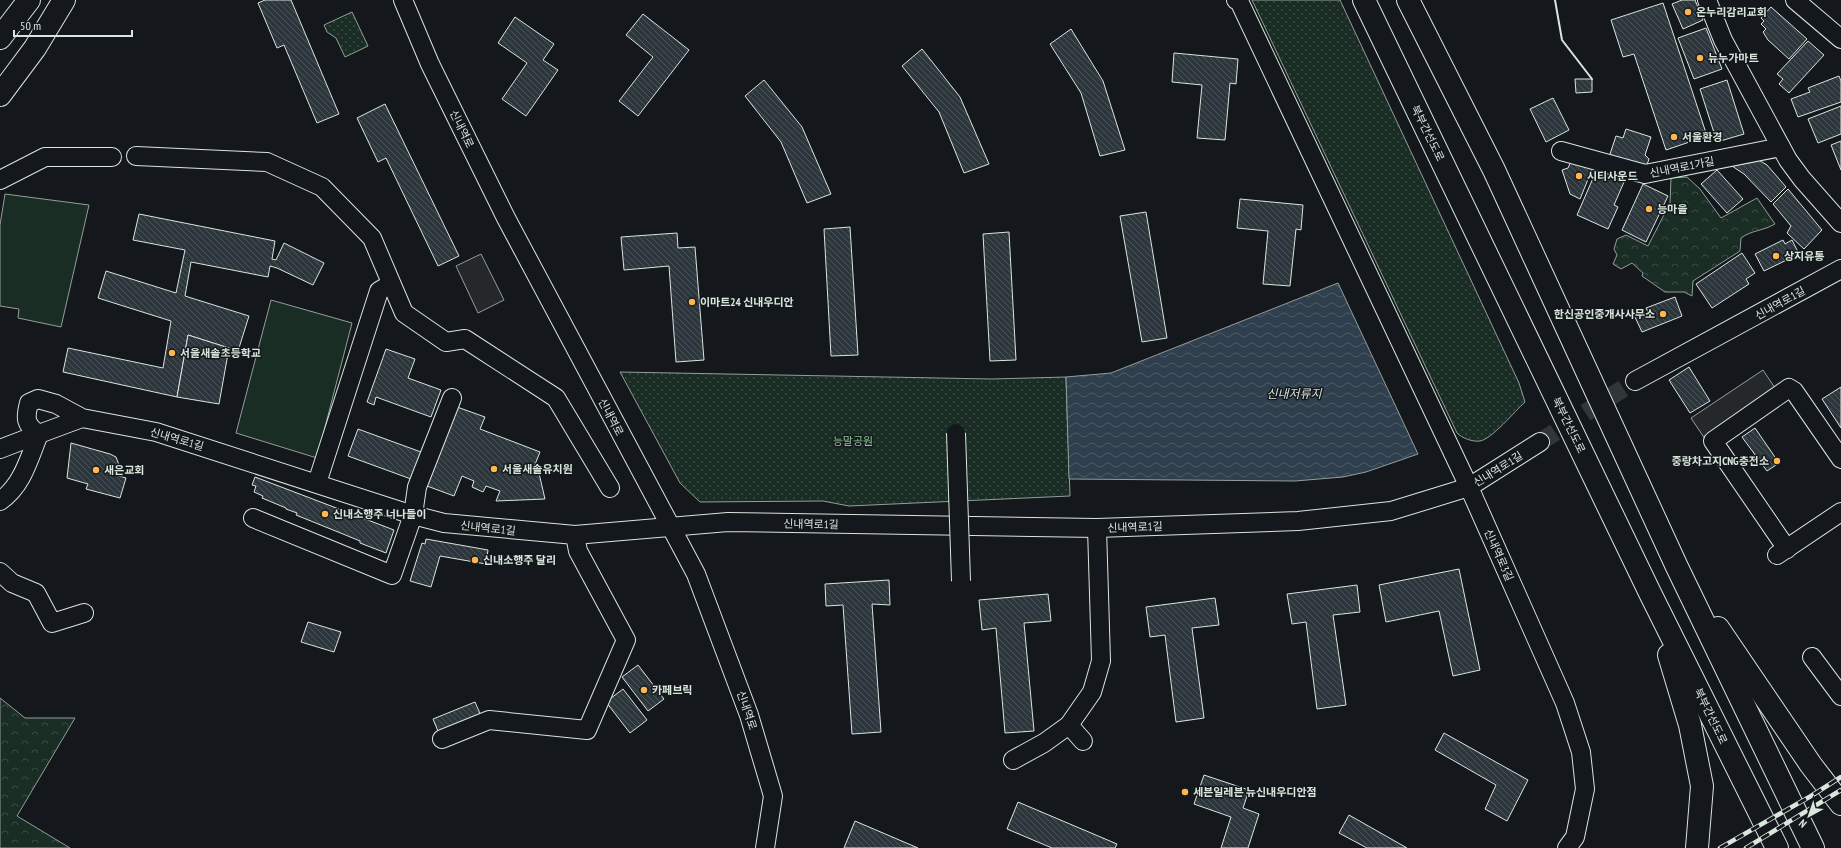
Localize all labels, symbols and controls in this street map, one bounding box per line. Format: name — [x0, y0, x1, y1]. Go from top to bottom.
place label: 온누리감리교회 — [1696, 5, 1767, 19]
marker: 온누리감리교회 — [1683, 7, 1693, 17]
scale bar — [14, 12, 132, 38]
text: 50 m — [20, 18, 41, 33]
place label: 뉴누가마트 — [1708, 51, 1759, 65]
marker: 뉴누가마트 — [1695, 53, 1705, 63]
street label: 북부간선도로 — [1408, 103, 1448, 163]
street label: 신내역로 — [447, 108, 477, 150]
place label: 서울환경 — [1682, 130, 1722, 144]
marker: 서울환경 — [1669, 132, 1679, 142]
street label: 신내역로1가길 — [1648, 154, 1716, 180]
place label: 시티사운드 — [1587, 169, 1638, 183]
marker: 시티사운드 — [1574, 171, 1584, 181]
place label: 능마을 — [1657, 202, 1687, 216]
marker: 능마을 — [1644, 204, 1654, 214]
place label: 상지유통 — [1784, 249, 1824, 263]
marker: 상지유통 — [1771, 251, 1781, 261]
street label: 신내역로1길 — [1752, 283, 1808, 323]
place label: 이마트24 신내우디안 — [700, 295, 794, 309]
marker: 이마트24 신내우디안 — [687, 297, 697, 307]
place label: 한신공인중개사사무소 — [1554, 307, 1655, 321]
marker: 한신공인중개사사무소 — [1658, 309, 1668, 319]
place label: 서울새솔초등학교 — [180, 346, 261, 360]
marker: 서울새솔초등학교 — [167, 348, 177, 358]
water label: 신내저류지 — [1266, 386, 1323, 401]
street label: 북부간선도로 — [1549, 395, 1589, 455]
street label: 신내역로 — [595, 396, 627, 438]
street label: 신내역로1길 — [148, 425, 206, 453]
park label: 능말공원 — [833, 434, 873, 448]
street label: 신내역로1길 — [1471, 448, 1525, 490]
place label: 중랑차고지CNG충전소 — [1672, 454, 1769, 468]
marker: 중랑차고지CNG충전소 — [1772, 456, 1782, 466]
place label: 서울새솔유치원 — [502, 462, 573, 476]
place label: 새은교회 — [104, 463, 144, 477]
marker: 서울새솔유치원 — [489, 464, 499, 474]
marker: 새은교회 — [91, 465, 101, 475]
place label: 신내소행주 너나들이 — [333, 507, 426, 521]
marker: 신내소행주 너나들이 — [320, 509, 330, 519]
street label: 신내역로1길 — [783, 517, 839, 531]
street label: 신내역로1길 — [460, 518, 516, 538]
street label: 신내역로1길 — [1107, 519, 1163, 535]
street label: 신내역로3길 — [1481, 527, 1517, 583]
place label: 신내소행주 달리 — [483, 553, 556, 567]
marker: 신내소행주 달리 — [470, 555, 480, 565]
place label: 카페브릭 — [652, 683, 692, 697]
marker: 카페브릭 — [639, 685, 649, 695]
street label: 북부간선도로 — [1691, 686, 1731, 746]
street label: 신내역로 — [734, 689, 760, 731]
place label: 세븐일레븐 뉴신내우디안점 — [1193, 785, 1317, 799]
marker: 세븐일레븐 뉴신내우디안점 — [1180, 787, 1190, 797]
north arrow — [1789, 796, 1829, 836]
text: N — [1796, 816, 1809, 831]

